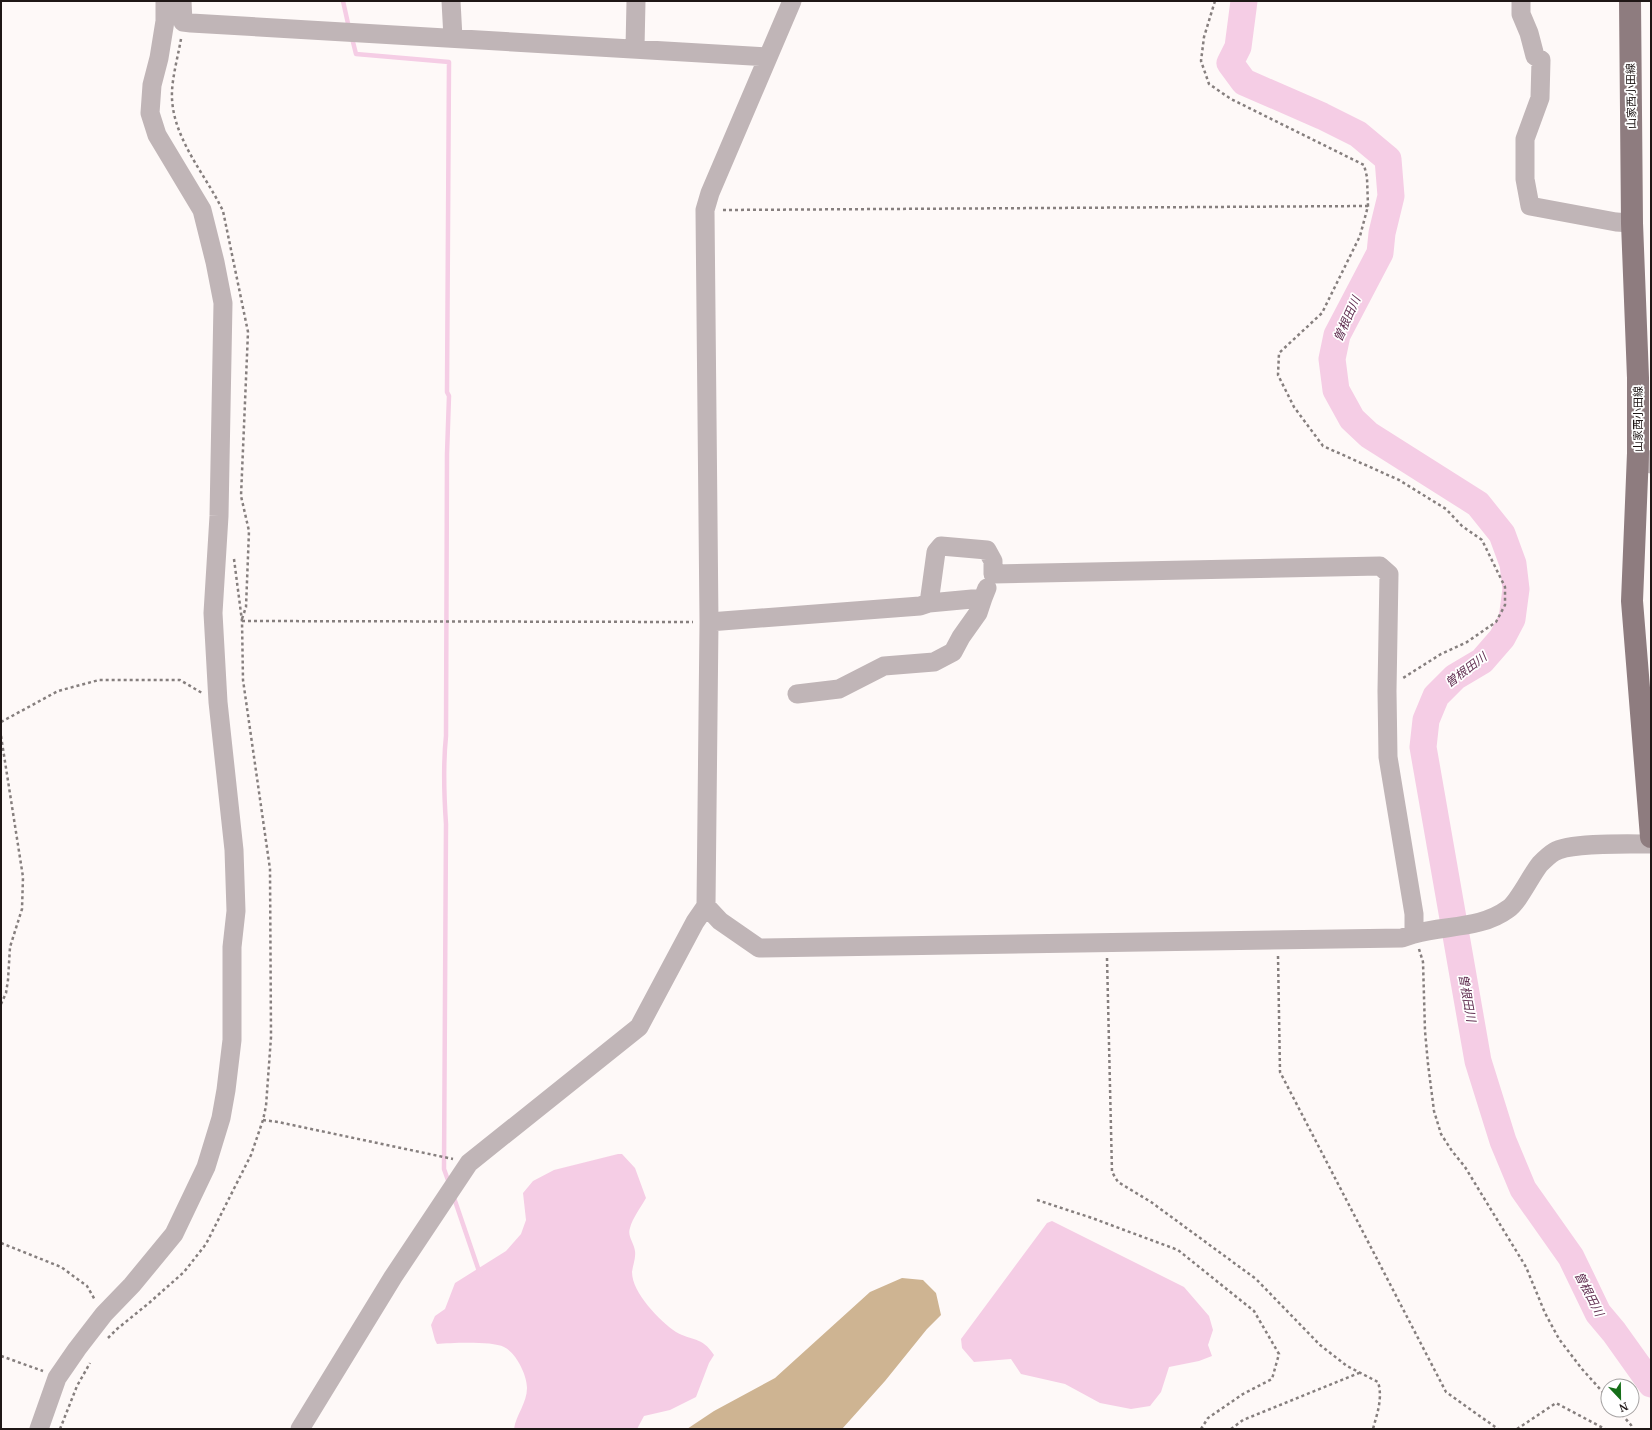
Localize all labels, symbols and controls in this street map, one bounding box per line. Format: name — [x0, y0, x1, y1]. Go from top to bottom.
street label: 山家西小田線 — [1623, 63, 1639, 129]
water label: 曽根田川 — [1330, 292, 1364, 344]
street label: 山家西小田線 — [1631, 386, 1645, 452]
water label: 曽根田川 — [1442, 648, 1491, 690]
water label: 曽根田川 — [1456, 973, 1479, 1025]
water label: 曽根田川 — [1572, 1269, 1608, 1320]
north arrow — [1600, 1378, 1640, 1418]
text: N — [1617, 1399, 1630, 1416]

